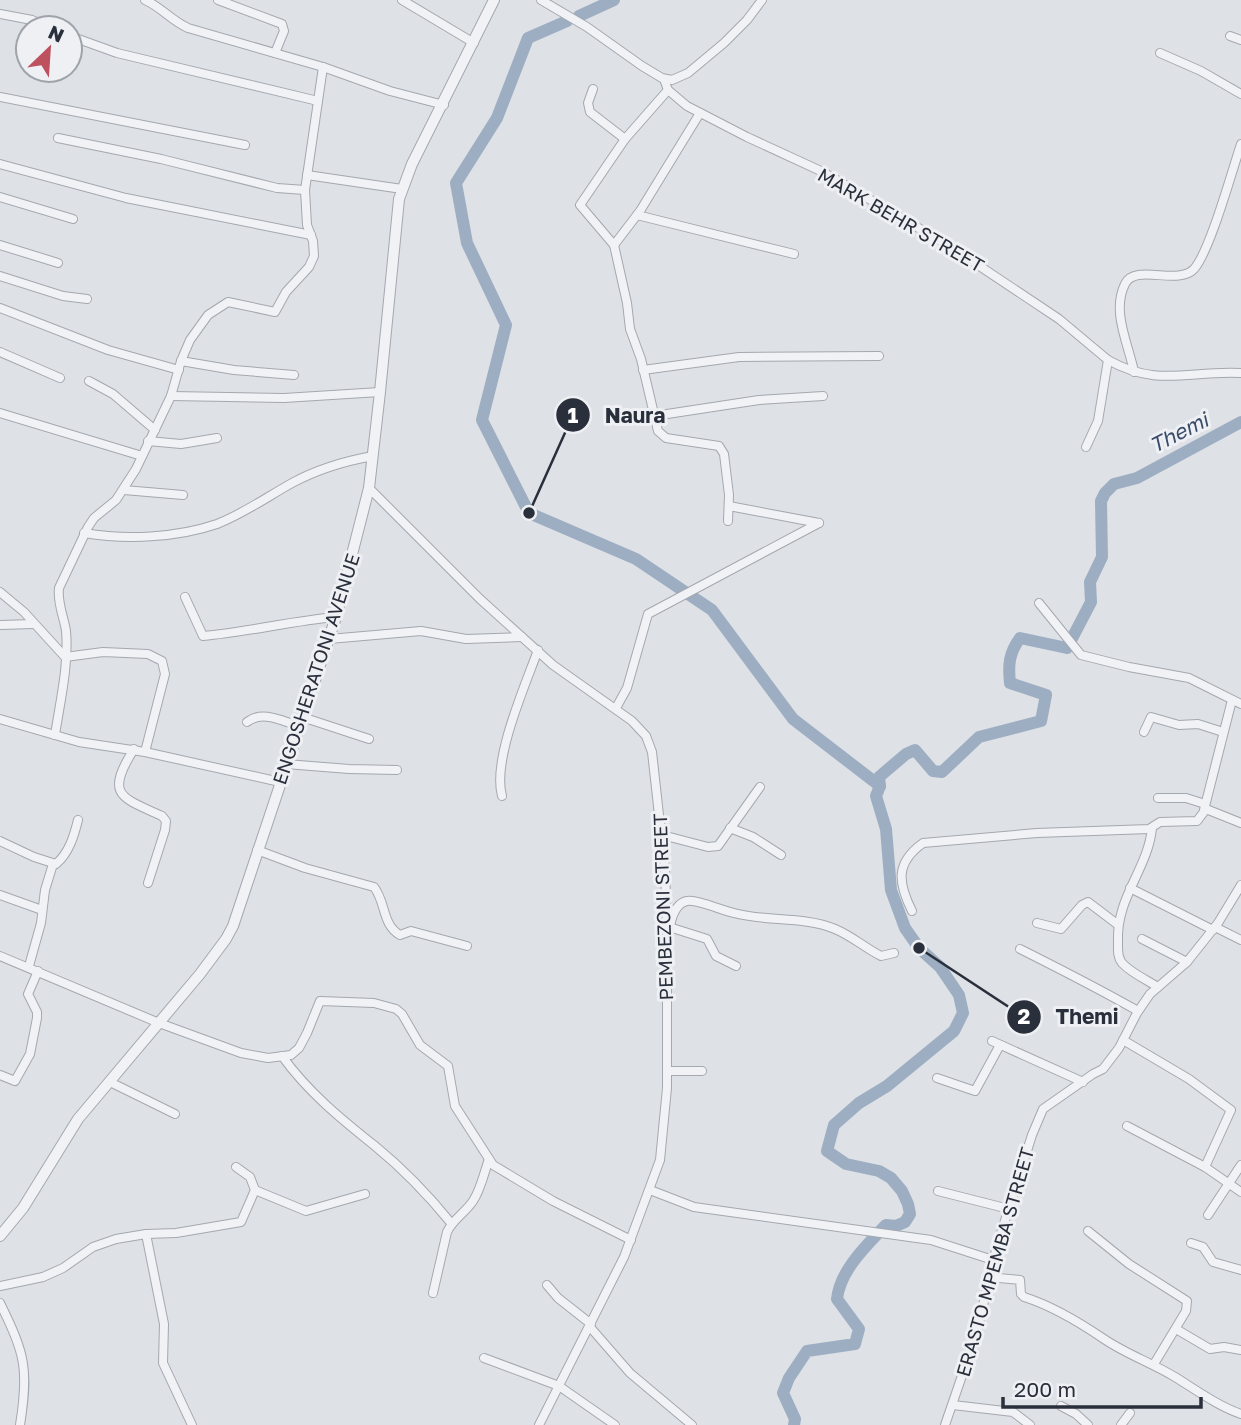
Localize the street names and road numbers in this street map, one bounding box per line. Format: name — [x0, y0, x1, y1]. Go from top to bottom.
street label: MARK BEHR STREET — [814, 163, 989, 277]
street label: ENGOSHERATONI AVENUE — [267, 550, 364, 787]
street label: PEMBEZONI STREET — [648, 813, 677, 1001]
street label: ERASTO MPEMBA STREET — [951, 1144, 1038, 1379]

